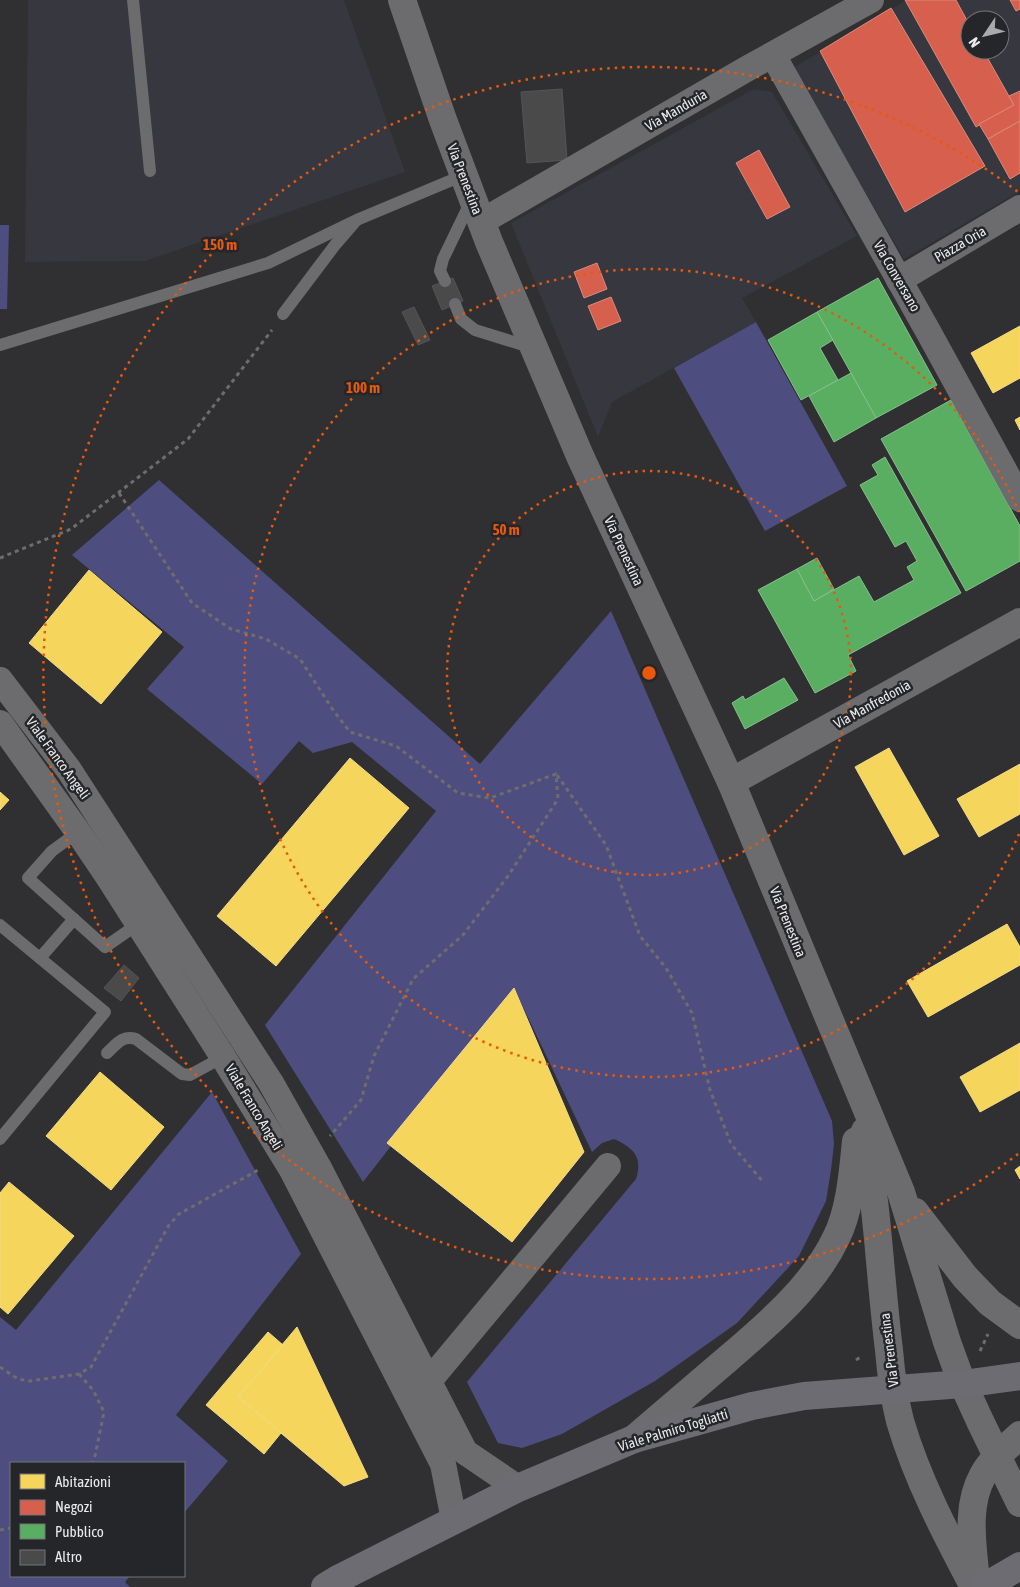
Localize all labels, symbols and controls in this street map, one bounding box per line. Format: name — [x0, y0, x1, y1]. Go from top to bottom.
north arrow — [960, 10, 1010, 60]
text: N — [965, 34, 983, 50]
street label: Via Manduria — [642, 86, 710, 134]
street label: Via Prenestina — [444, 141, 486, 217]
street label: Piazza Oria — [931, 223, 989, 265]
text: 150 m — [203, 236, 237, 253]
street label: Via Conversano — [870, 238, 924, 314]
text: 100 m — [346, 379, 380, 396]
street label: Via Prenestina — [601, 514, 647, 588]
text: 50 m — [493, 521, 520, 538]
centre of rings — [640, 664, 658, 682]
street label: Via Manfredonia — [831, 676, 913, 732]
street label: Viale Franco Angeli — [23, 714, 93, 802]
street label: Via Prenestina — [767, 884, 809, 960]
street label: Viale Franco Angeli — [222, 1061, 286, 1153]
street label: Via Prenestina — [877, 1312, 901, 1388]
street label: Viale Palmiro Togliatti — [616, 1406, 730, 1454]
legend — [10, 1462, 185, 1577]
text: Abitazioni — [55, 1473, 111, 1490]
text: Negozi — [55, 1498, 93, 1515]
text: Pubblico — [55, 1523, 104, 1540]
text: Altro — [55, 1548, 82, 1565]

